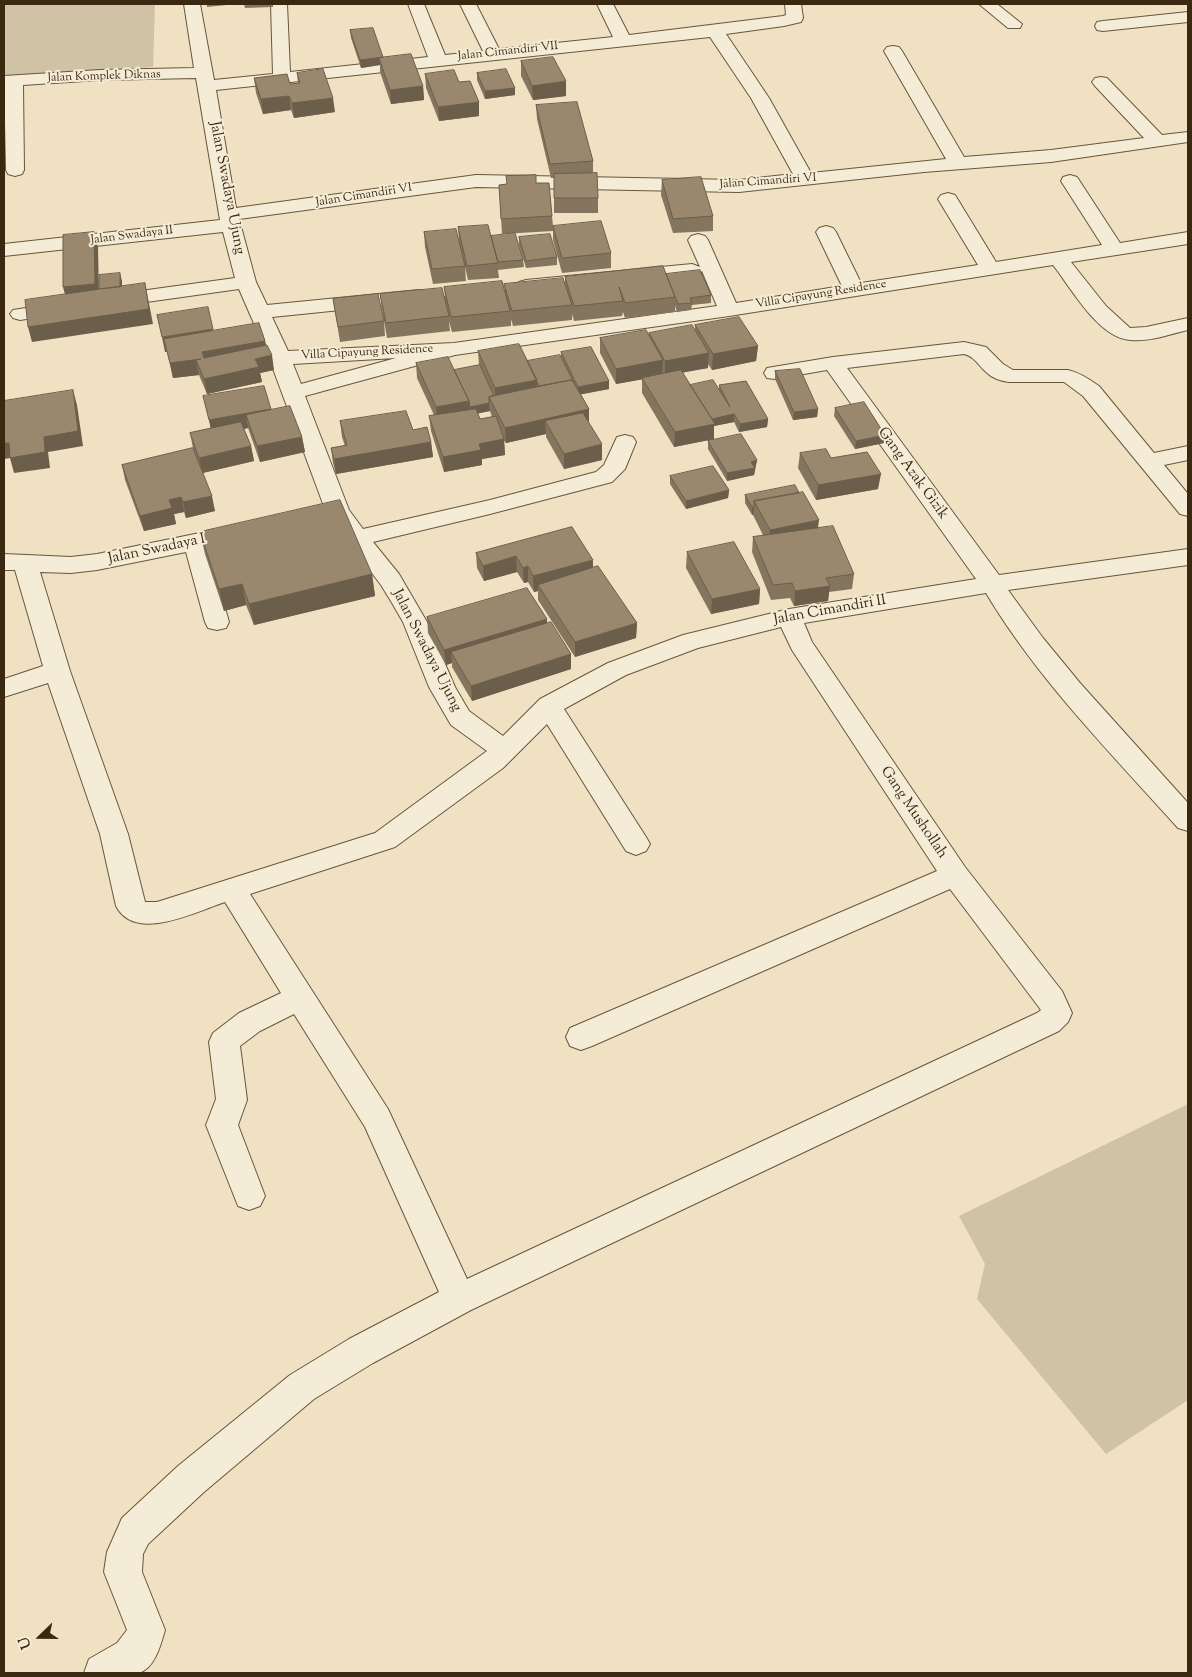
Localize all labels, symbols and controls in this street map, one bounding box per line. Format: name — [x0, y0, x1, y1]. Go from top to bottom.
street label: Jalan Cimandiri VII — [457, 40, 559, 64]
street label: Jalan Komplek Diknas — [47, 68, 161, 86]
street label: Jalan Swadaya Ujung — [204, 120, 248, 256]
street label: Jalan Cimandiri VI — [719, 171, 817, 193]
street label: Jalan Cimandiri VI — [315, 181, 413, 211]
street label: Jalan Swadaya II — [90, 224, 174, 248]
street label: Villa Cipayung Residence — [754, 278, 888, 312]
street label: Villa Cipayung Residence — [300, 342, 434, 364]
street label: Gang Azak Gizik — [873, 425, 951, 523]
street label: Jalan Swadaya I — [107, 531, 207, 569]
street label: Jalan Swadaya Ujung — [387, 587, 465, 715]
street label: Jalan Cimandiri II — [772, 592, 888, 630]
street label: Gang Mushollah — [876, 763, 950, 863]
north arrow — [15, 1612, 65, 1662]
text: U — [15, 1634, 38, 1652]

